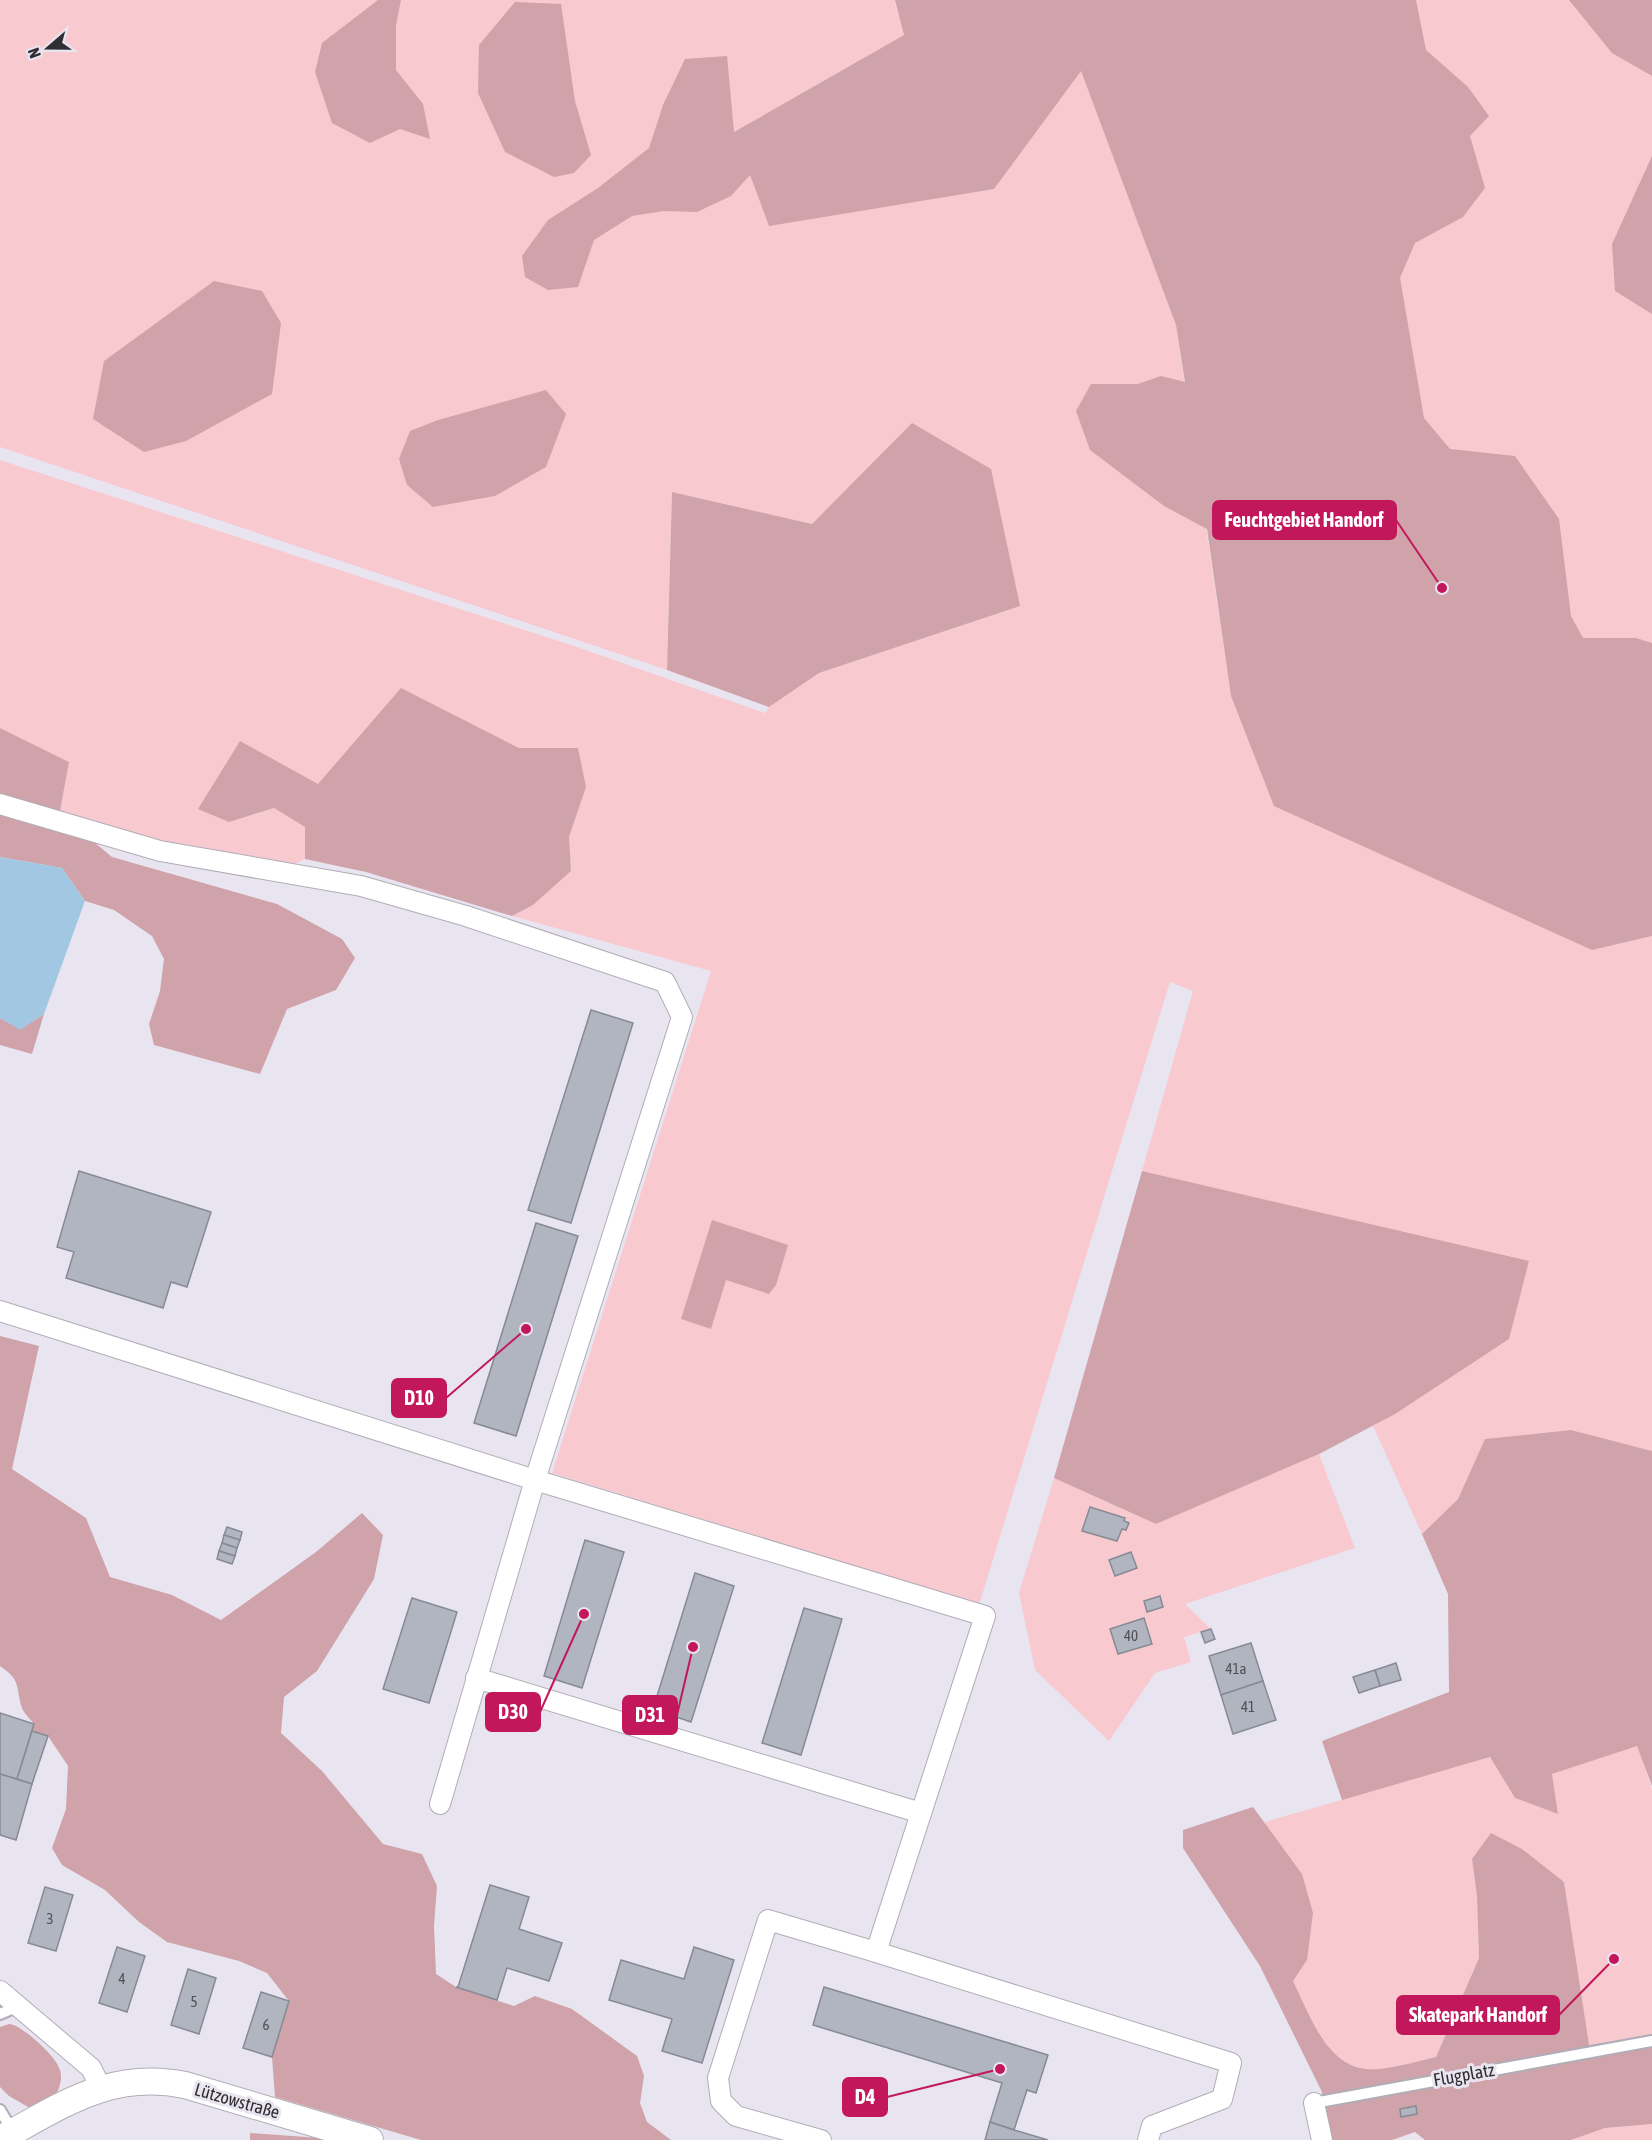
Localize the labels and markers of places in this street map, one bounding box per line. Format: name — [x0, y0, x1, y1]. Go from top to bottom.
callout: Feuchtgebiet Handorf — [1213, 501, 1396, 539]
callout: D10 — [392, 1379, 446, 1417]
callout: D30 — [486, 1693, 540, 1731]
callout: D31 — [623, 1696, 677, 1734]
callout: Skatepark Handorf — [1397, 1996, 1559, 2034]
callout: D4 — [843, 2078, 887, 2116]

